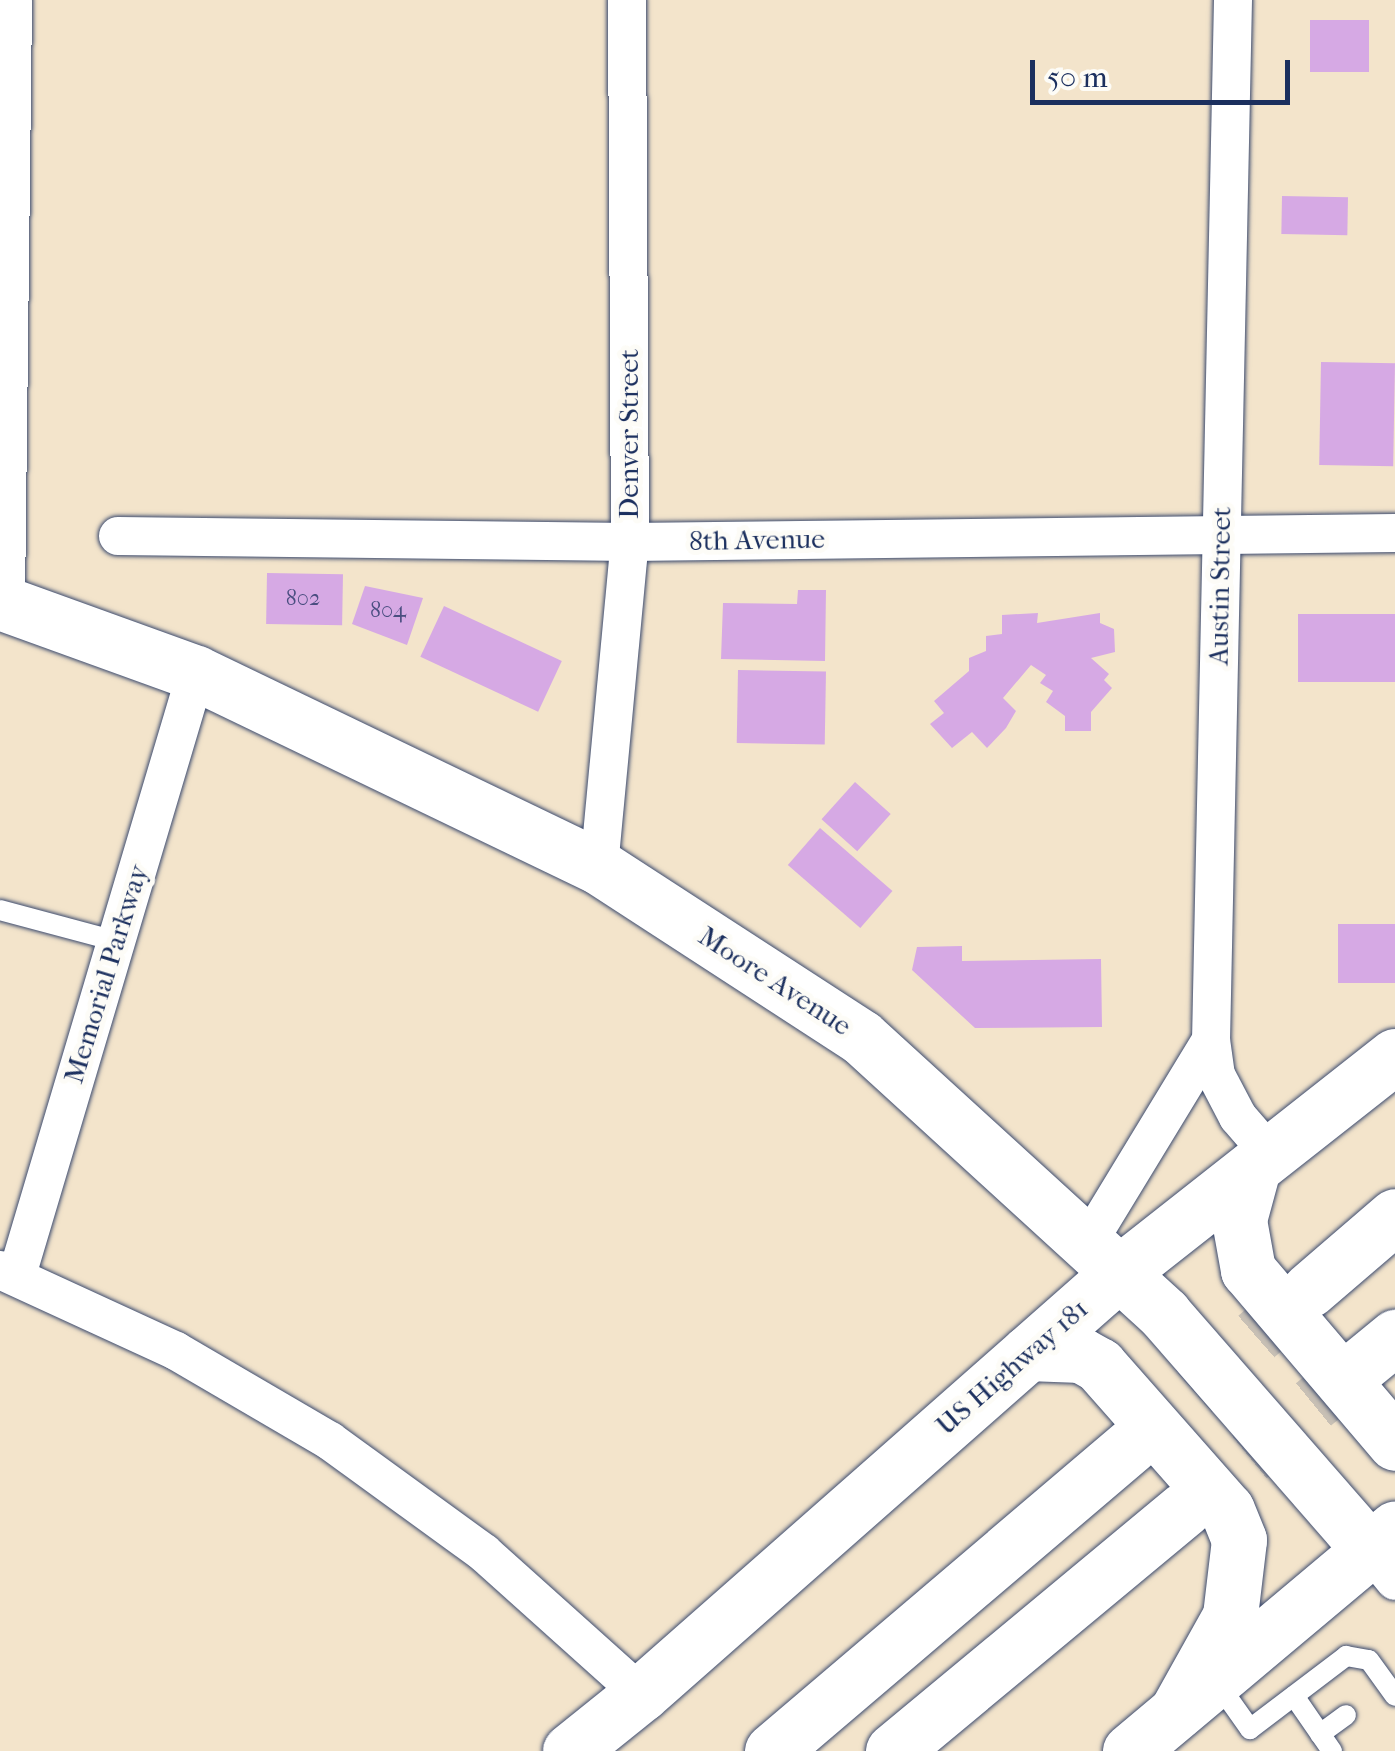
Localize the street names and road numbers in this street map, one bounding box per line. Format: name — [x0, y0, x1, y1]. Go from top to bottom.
street label: Denver Street — [612, 349, 646, 519]
street label: Austin Street — [1202, 506, 1238, 666]
street label: 8th Avenue — [689, 522, 825, 558]
street label: Memorial Parkway — [57, 861, 155, 1087]
street label: Moore Avenue — [692, 919, 858, 1043]
street label: US Highway 181 — [929, 1292, 1095, 1442]

